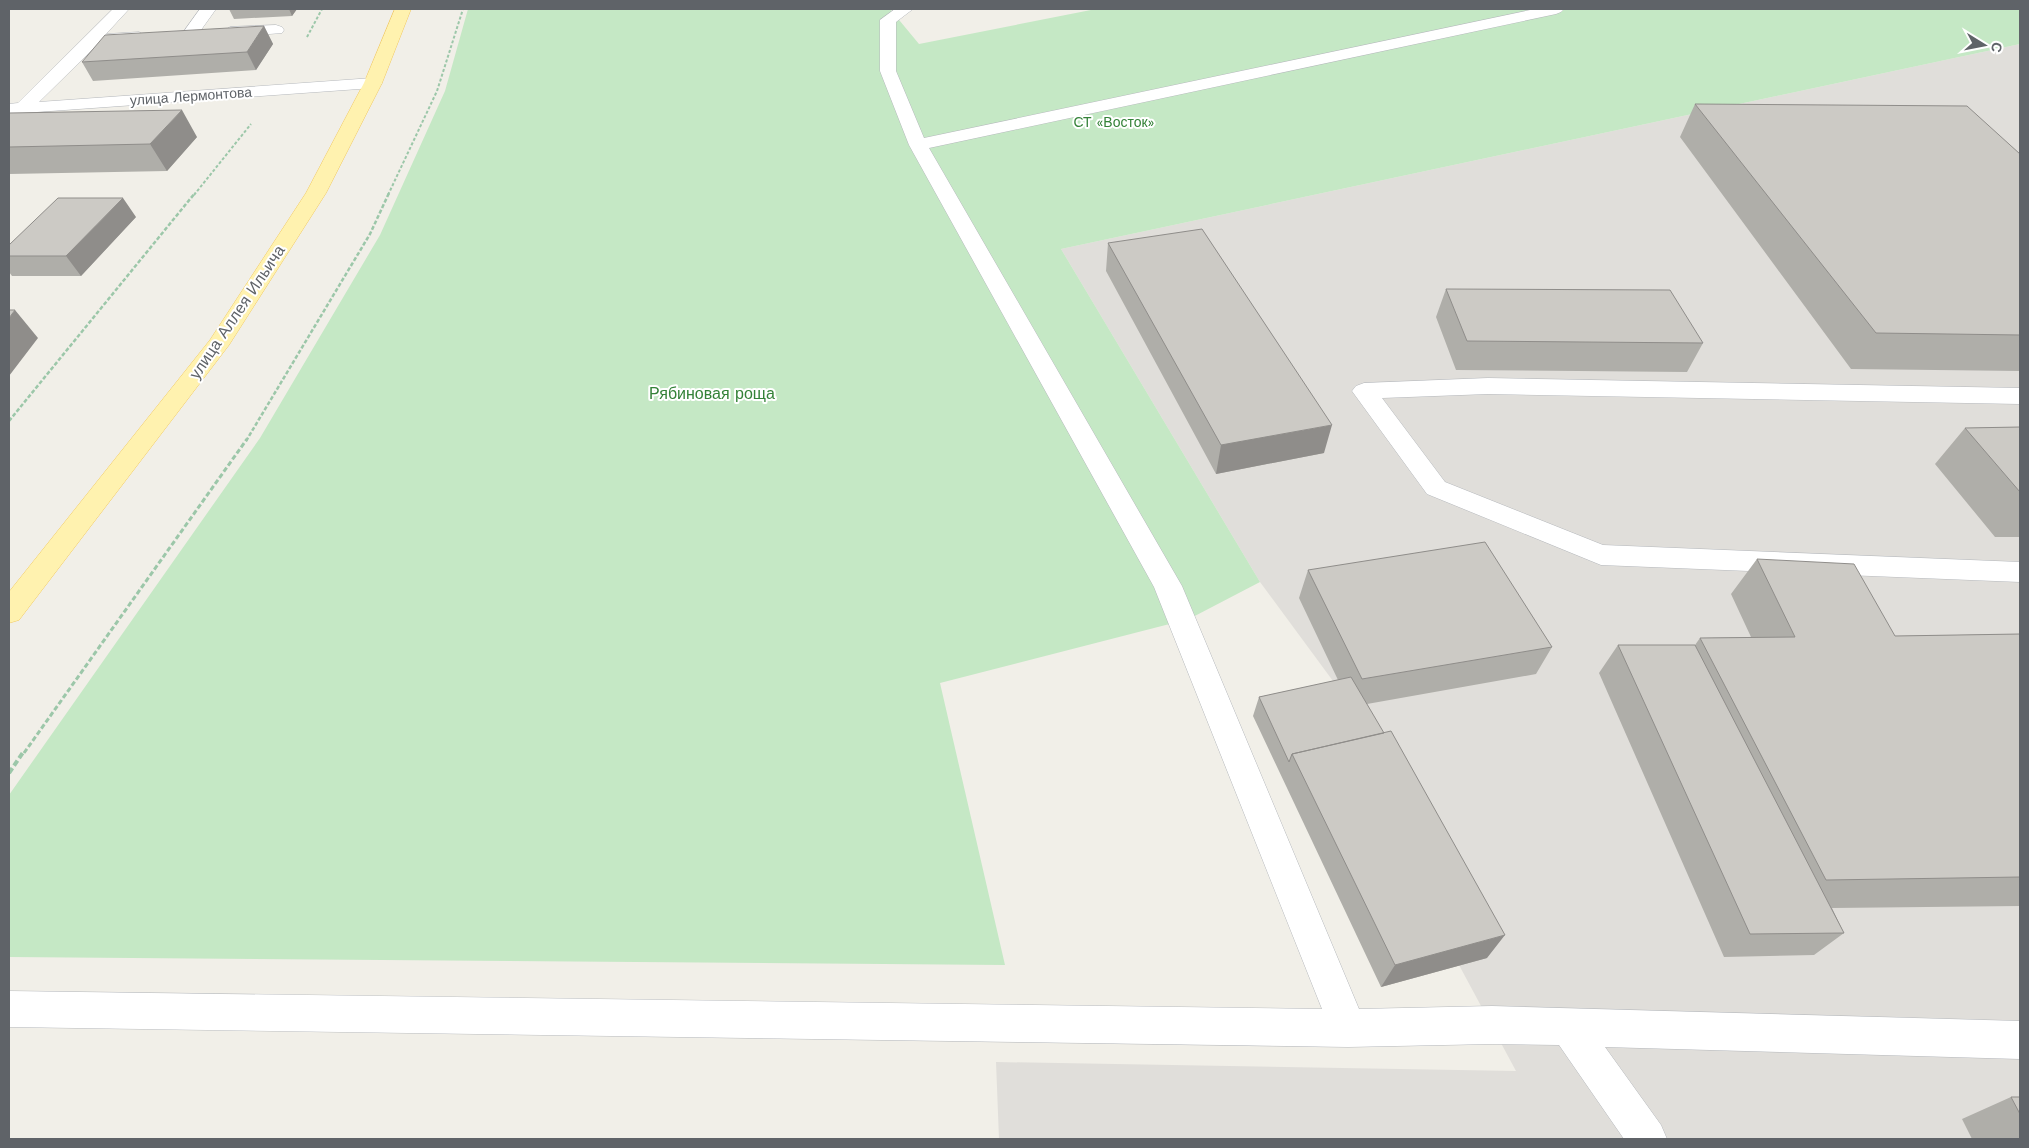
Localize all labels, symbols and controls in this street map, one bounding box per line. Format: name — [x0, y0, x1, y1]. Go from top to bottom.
north arrow — [1959, 20, 2009, 70]
text: С — [1988, 41, 2006, 54]
street label: улица Лермонтова — [129, 84, 253, 108]
park label: СТ «Восток» — [1073, 114, 1155, 130]
street label: улица Аллея Ильича — [185, 241, 289, 382]
park label: Рябиновая роща — [649, 384, 775, 403]

